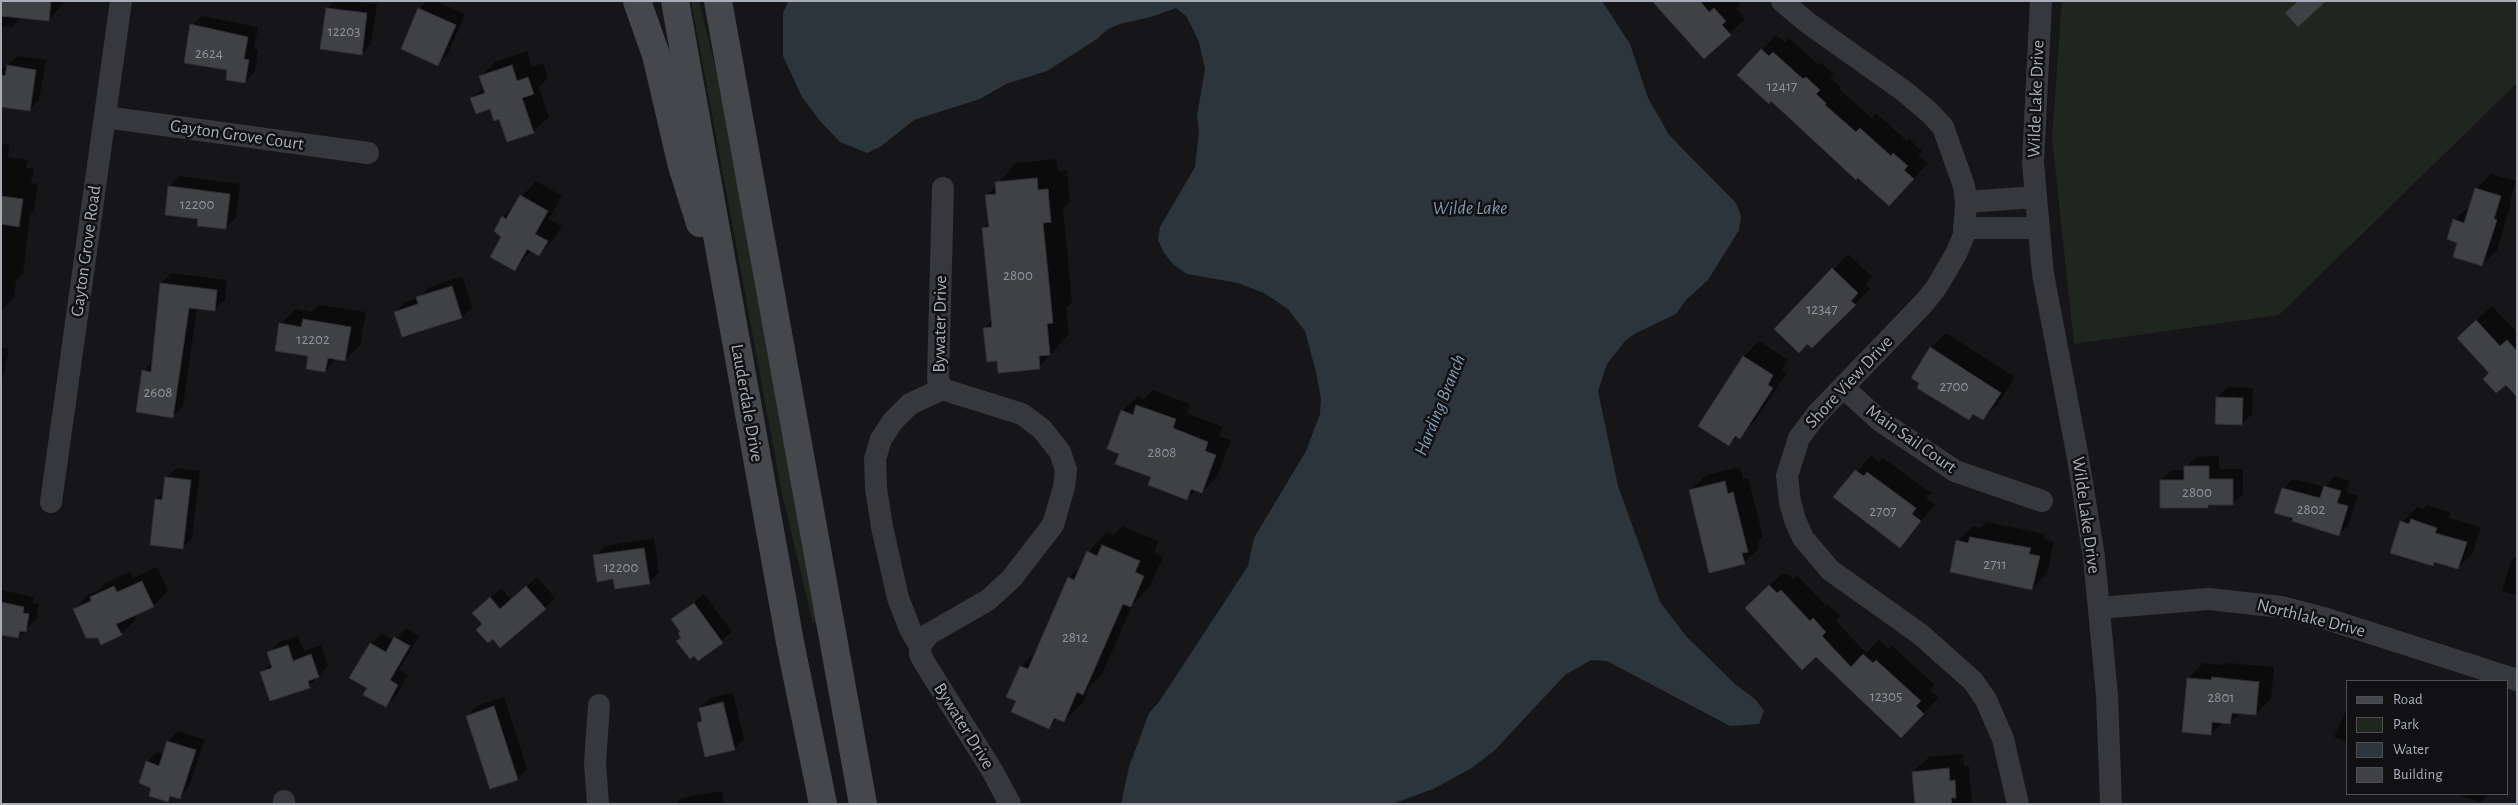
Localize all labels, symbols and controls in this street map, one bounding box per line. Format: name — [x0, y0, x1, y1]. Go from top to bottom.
house number: 12203 — [328, 22, 360, 40]
street label: Wilde Lake Drive — [2023, 40, 2049, 158]
house number: 2624 — [195, 44, 223, 62]
house number: 12417 — [1767, 77, 1797, 95]
street label: Gayton Grove Court — [169, 115, 305, 155]
street label: Gayton Grove Road — [66, 184, 106, 318]
house number: 12200 — [180, 195, 214, 213]
water label: Wilde Lake — [1433, 197, 1507, 219]
house number: 2800 — [1003, 266, 1033, 284]
street label: Bywater Drive — [928, 275, 952, 373]
house number: 12347 — [1806, 300, 1838, 318]
house number: 12202 — [296, 330, 330, 348]
street label: Shore View Drive — [1801, 331, 1897, 433]
street label: Lauderdale Drive — [726, 342, 768, 464]
water label: Harding Branch — [1409, 351, 1471, 459]
house number: 2700 — [1940, 377, 1968, 395]
house number: 2608 — [144, 383, 172, 401]
street label: Main Sail Court — [1862, 400, 1960, 478]
house number: 2808 — [1148, 443, 1176, 461]
street label: Wilde Lake Drive — [2067, 455, 2105, 575]
house number: 2800 — [2182, 483, 2212, 501]
house number: 2802 — [2297, 500, 2325, 518]
house number: 2707 — [1869, 502, 1897, 520]
house number: 2711 — [1983, 555, 2007, 573]
house number: 12200 — [604, 558, 638, 576]
street label: Northlake Drive — [2255, 594, 2367, 642]
house number: 2812 — [1062, 628, 1088, 646]
street label: Bywater Drive — [929, 679, 999, 773]
legend — [2346, 680, 2508, 795]
house number: 12305 — [1870, 687, 1902, 705]
house number: 2801 — [2207, 688, 2235, 706]
text: Road — [2393, 692, 2423, 707]
text: Park — [2393, 717, 2419, 732]
text: Water — [2393, 742, 2429, 757]
text: Building — [2393, 767, 2443, 782]

